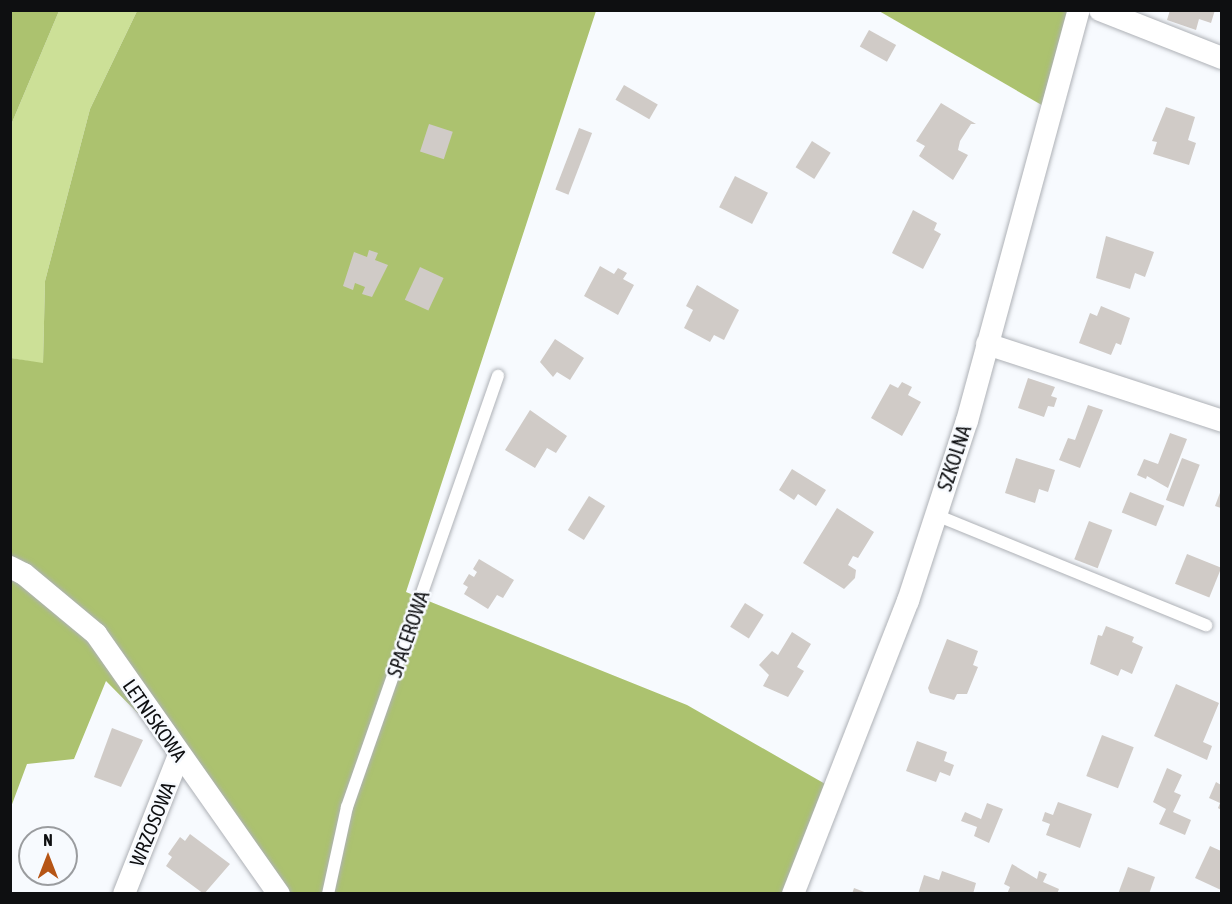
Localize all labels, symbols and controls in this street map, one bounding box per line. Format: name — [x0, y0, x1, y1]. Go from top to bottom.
street label: SZKOLNA — [932, 422, 976, 494]
street label: SPACEROWA — [382, 588, 434, 680]
street label: LETNISKOWA — [118, 674, 192, 766]
street label: WRZOSOWA — [124, 778, 180, 870]
north arrow — [18, 826, 78, 886]
text: N — [43, 831, 53, 849]

